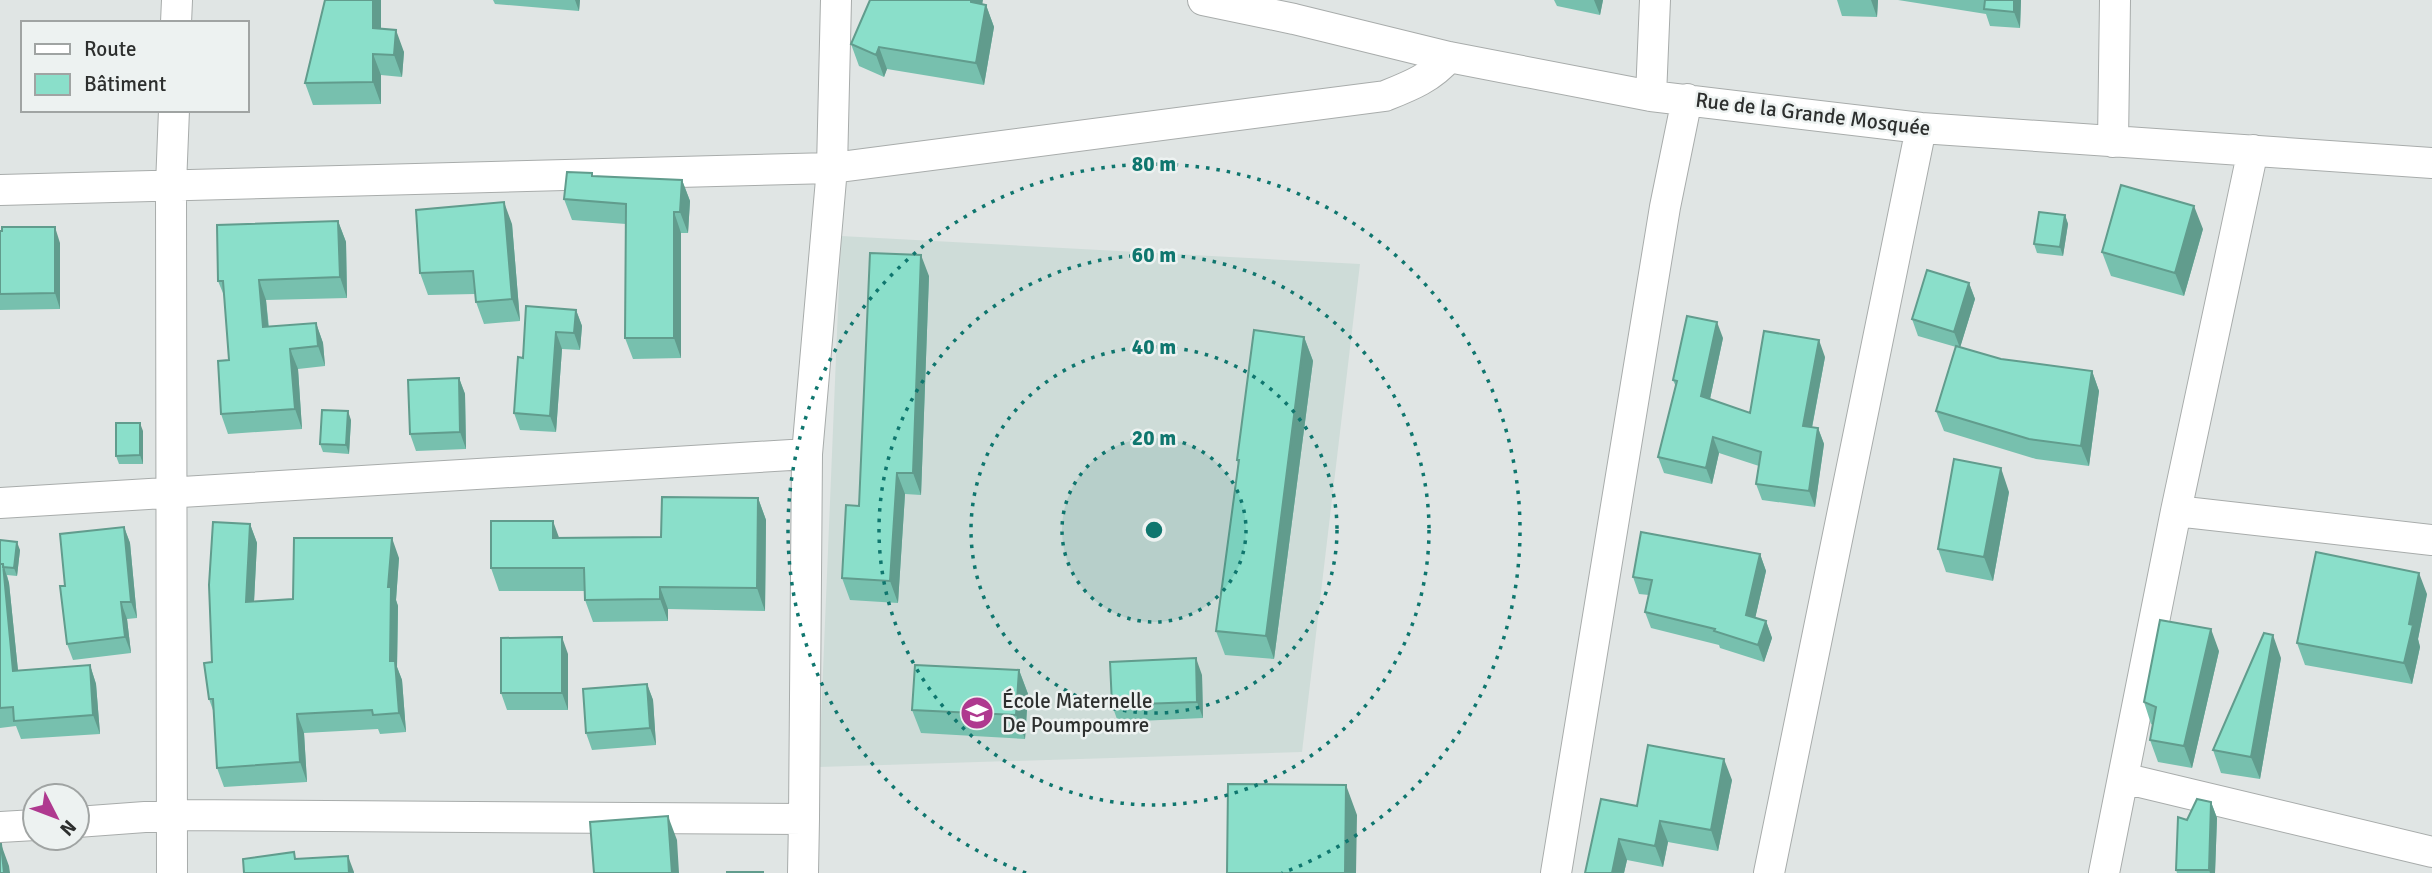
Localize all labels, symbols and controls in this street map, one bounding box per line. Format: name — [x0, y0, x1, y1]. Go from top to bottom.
legend — [21, 21, 248, 112]
text: Route — [84, 36, 136, 62]
text: Bâtiment — [84, 71, 166, 97]
street label: Rue de la Grande Mosquée — [1694, 87, 1932, 141]
text: 80 m — [1132, 151, 1176, 177]
text: 60 m — [1132, 242, 1176, 268]
text: 40 m — [1132, 334, 1176, 360]
text: 20 m — [1132, 425, 1176, 451]
centre of rings — [1142, 518, 1166, 542]
place label: École Maternelle De Poumpoumre — [1002, 688, 1153, 738]
school or university icon: École Maternelle De Poumpoumre — [958, 694, 996, 732]
north arrow — [21, 782, 91, 852]
text: N — [55, 815, 81, 841]

